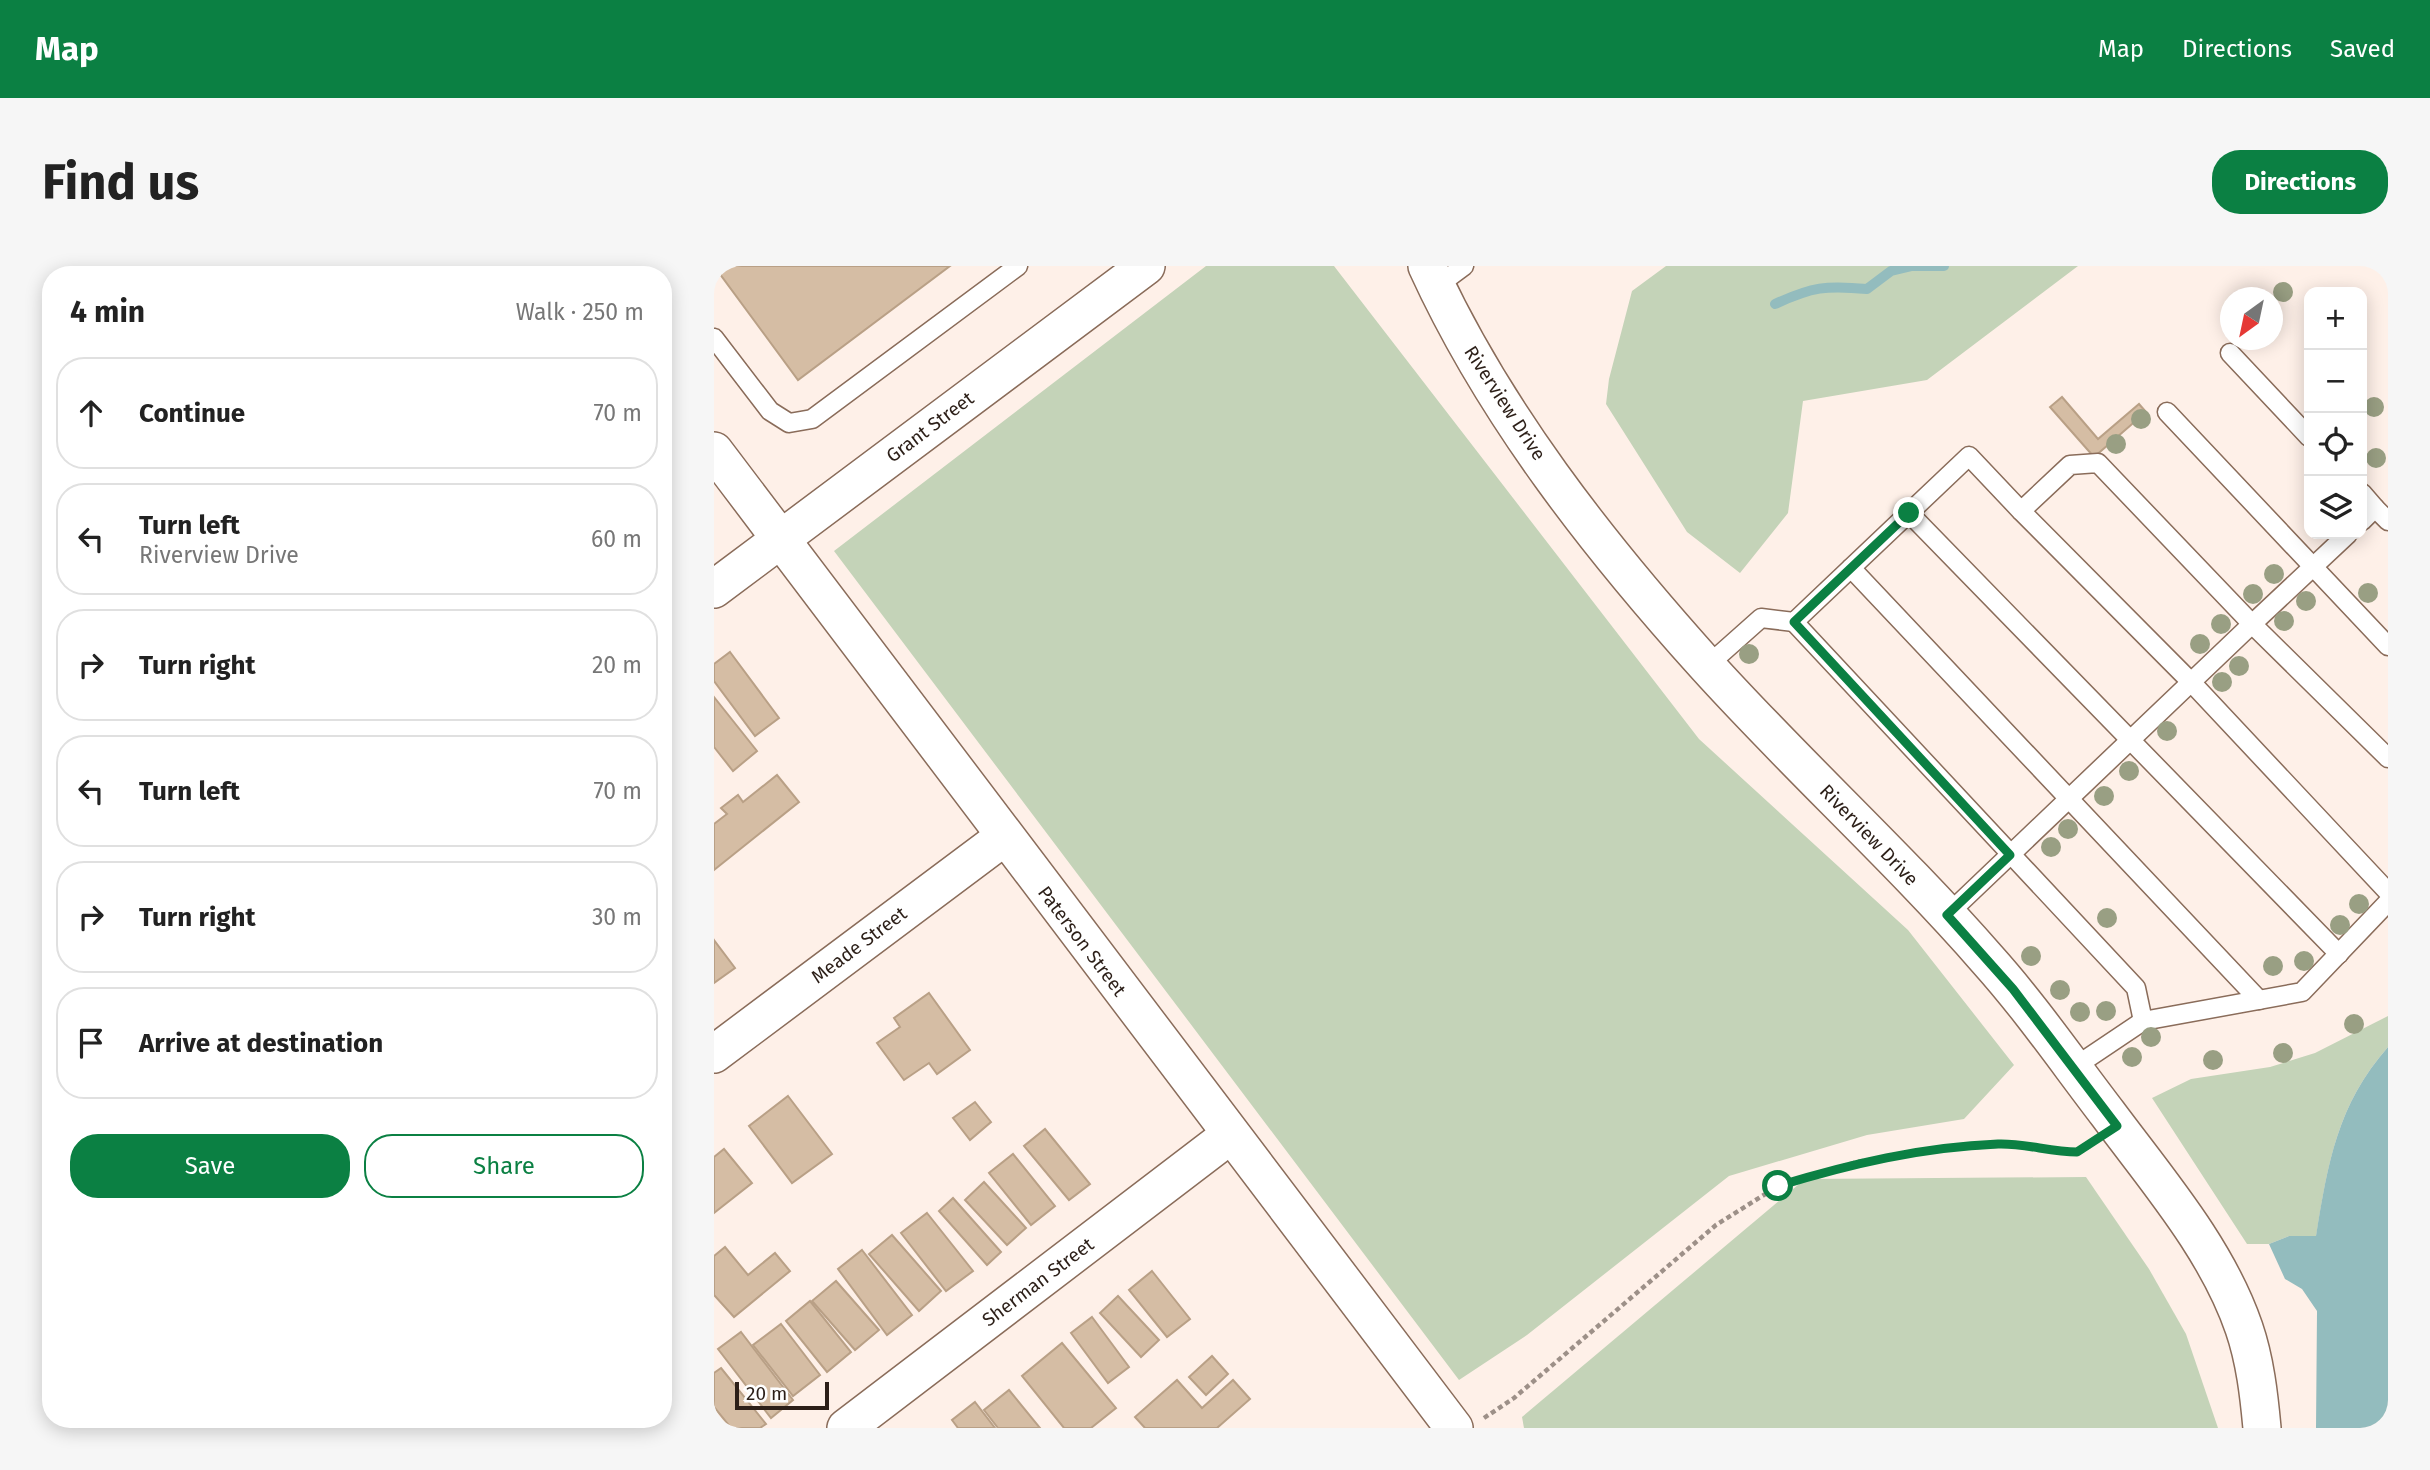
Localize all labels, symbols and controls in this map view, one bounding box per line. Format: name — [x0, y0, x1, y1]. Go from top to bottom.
text: Map — [35, 29, 99, 69]
text: Map — [2098, 35, 2144, 63]
text: Directions — [2182, 35, 2292, 63]
text: Saved — [2330, 35, 2395, 63]
button: Directions — [2212, 150, 2388, 214]
text: Find us — [42, 153, 199, 212]
north arrow — [2220, 287, 2283, 350]
map controls — [2304, 287, 2367, 539]
button: + — [2304, 287, 2367, 350]
text: 4 min — [70, 294, 145, 330]
text: Walk · 250 m — [516, 298, 644, 326]
street label: Riverview Drive — [1459, 341, 1551, 465]
button: − — [2304, 350, 2367, 413]
street label: Grant Street — [882, 387, 978, 467]
icon: ahead — [72, 394, 110, 432]
text: Continue — [139, 398, 245, 429]
text: 70 m — [593, 399, 642, 427]
button: locate — [2304, 413, 2367, 476]
button: layers — [2304, 476, 2367, 539]
route end — [1893, 497, 1924, 528]
text: Turn left — [139, 510, 240, 541]
icon: left — [72, 520, 110, 558]
text: 60 m — [591, 525, 642, 553]
text: Riverview Drive — [139, 541, 299, 569]
icon: right — [72, 646, 110, 684]
text: Turn right — [139, 650, 256, 681]
text: 20 m — [592, 651, 642, 679]
icon: left — [72, 772, 110, 810]
text: Turn left — [139, 776, 240, 807]
text: 70 m — [593, 777, 642, 805]
street label: Riverview Drive — [1815, 780, 1923, 890]
street label: Paterson Street — [1033, 881, 1131, 1001]
icon: right — [72, 898, 110, 936]
text: Turn right — [139, 902, 256, 933]
street label: Meade Street — [807, 902, 911, 988]
text: 30 m — [592, 903, 642, 931]
icon: arrive — [72, 1024, 110, 1062]
text: Arrive at destination — [139, 1028, 383, 1059]
button: Save — [70, 1134, 350, 1198]
button: Share — [364, 1134, 644, 1198]
route start — [1762, 1170, 1793, 1201]
street label: Sherman Street — [978, 1233, 1098, 1331]
scale bar — [735, 1379, 830, 1411]
text: 20 m — [746, 1382, 787, 1405]

